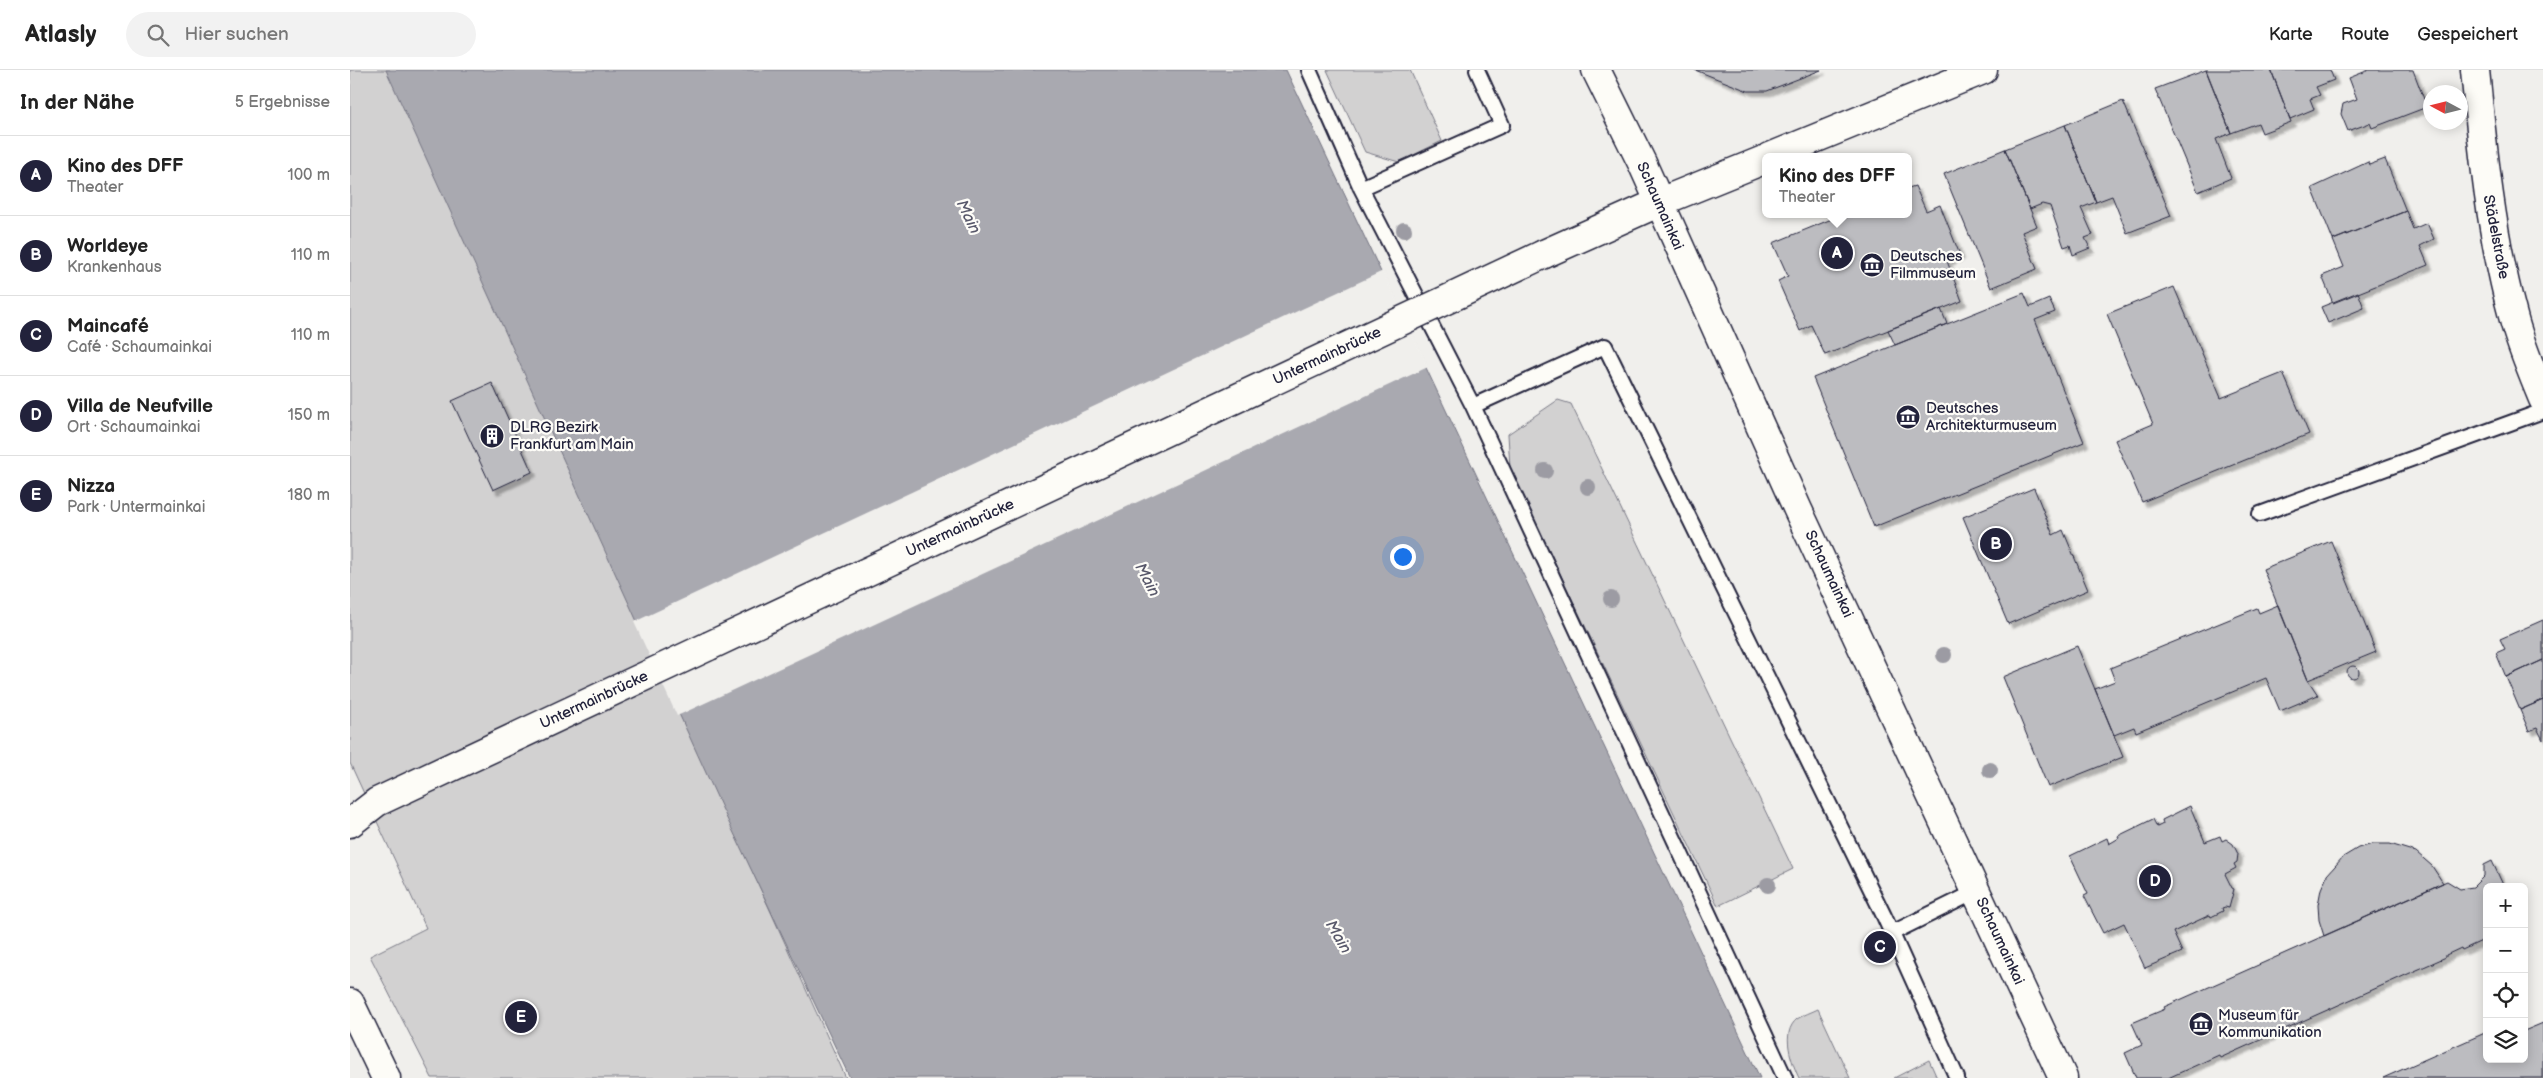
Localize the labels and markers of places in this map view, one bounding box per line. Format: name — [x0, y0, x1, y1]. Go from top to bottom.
pin: A — [1821, 234, 1853, 272]
place label: Deutsches Filmmuseum — [1890, 247, 1976, 283]
museum icon: Deutsches Filmmuseum — [1859, 252, 1885, 278]
place label: Deutsches Architekturmuseum — [1926, 399, 2057, 435]
museum icon: Deutsches Architekturmuseum — [1895, 404, 1921, 430]
place label: DLRG Bezirk Frankfurt am Main — [510, 418, 634, 454]
building icon: DLRG Bezirk Frankfurt am Main — [479, 423, 505, 449]
pin: B — [1980, 525, 2012, 563]
pin: D — [2139, 862, 2171, 900]
pin: C — [1864, 928, 1896, 966]
pin: E — [505, 998, 537, 1036]
place label: Museum für Kommunikation — [2218, 1006, 2322, 1042]
museum icon: Museum für Kommunikation — [2188, 1011, 2214, 1037]

